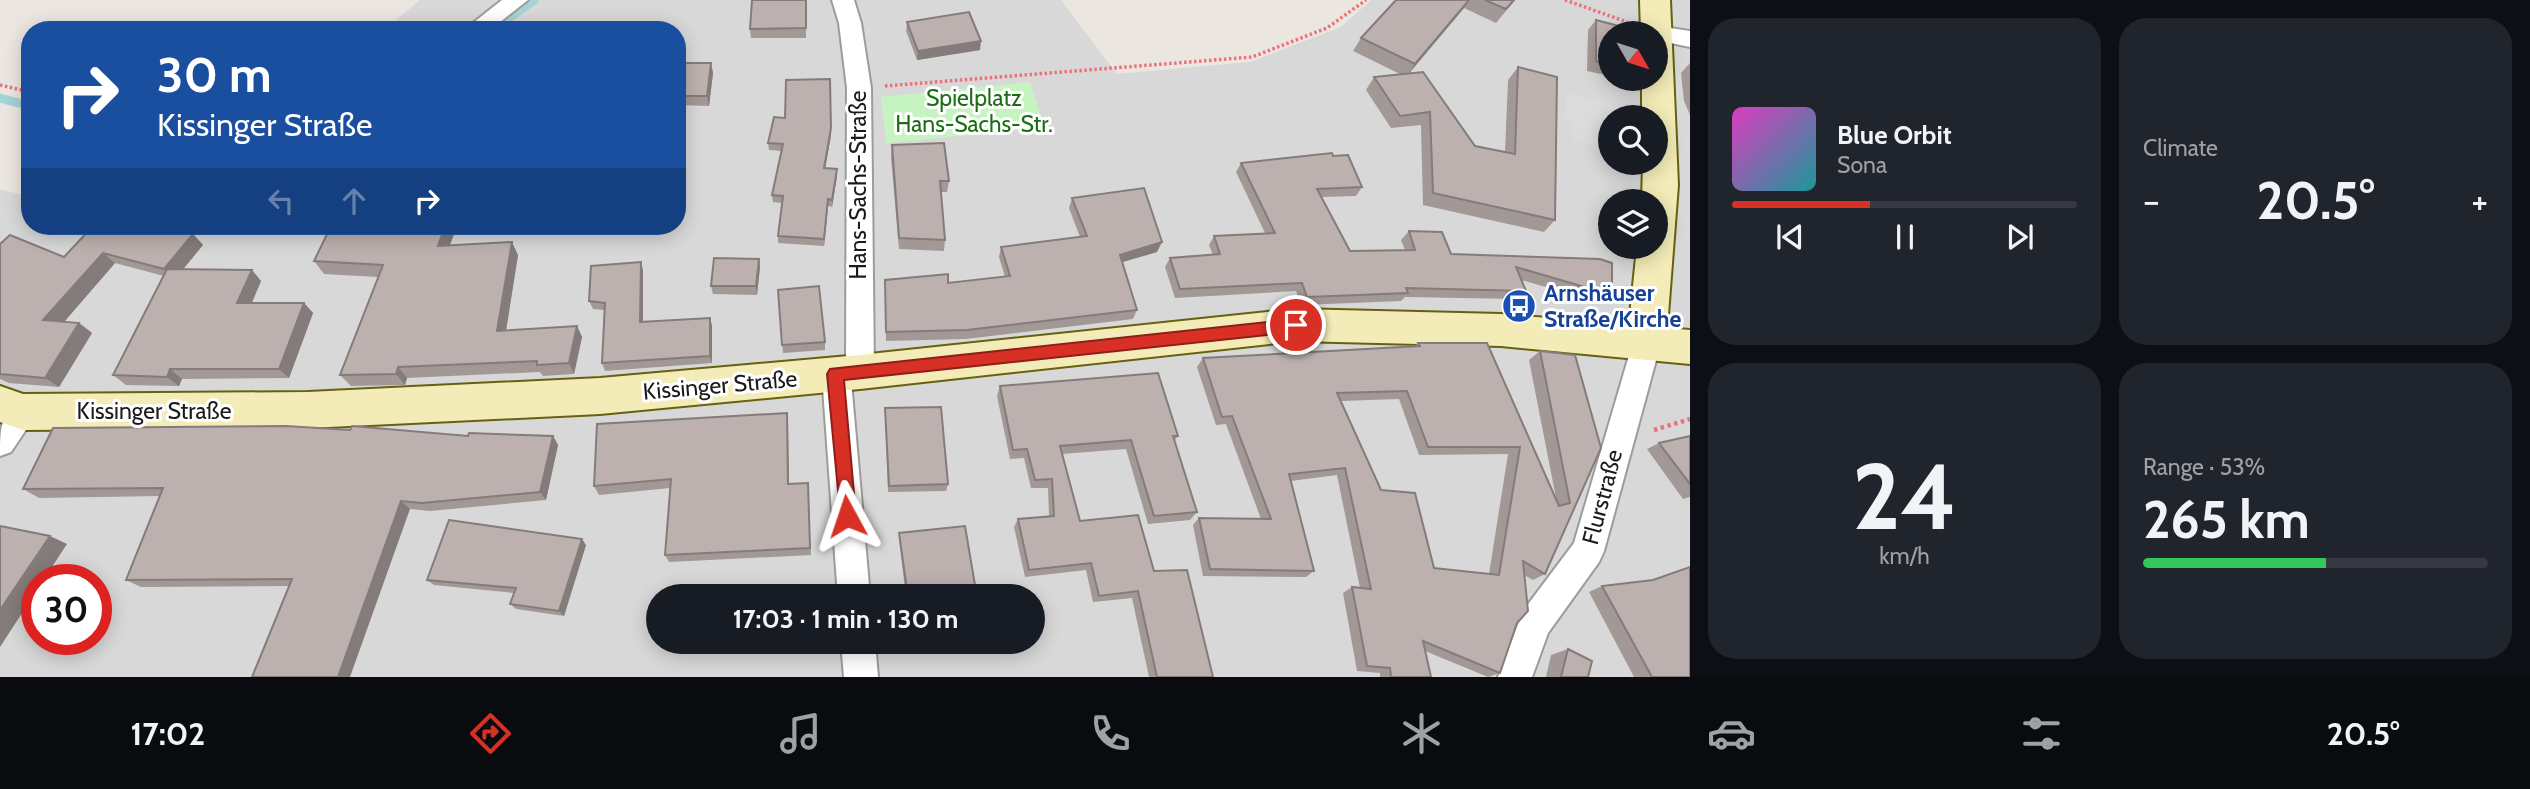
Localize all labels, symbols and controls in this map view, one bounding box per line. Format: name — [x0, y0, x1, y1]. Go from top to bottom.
north arrow — [1598, 21, 1668, 91]
map controls — [1598, 21, 1668, 259]
text: 30 m — [157, 45, 272, 104]
icon: right — [42, 49, 133, 140]
park label: Spielplatz Hans-Sachs-Str. — [895, 84, 1053, 138]
street label: Hans-Sachs-Straße — [844, 90, 872, 280]
text: Kissinger Straße — [157, 105, 372, 144]
button: search — [1598, 105, 1668, 175]
text: Blue Orbit — [1837, 119, 1952, 151]
text: Climate — [2143, 134, 2218, 162]
text: Sona — [1837, 151, 1887, 179]
text: 20.5° — [2256, 169, 2375, 232]
text: − — [2143, 177, 2160, 224]
text: + — [2471, 177, 2488, 224]
icon: left — [262, 182, 300, 220]
icon: ahead — [335, 182, 373, 220]
icon: right — [408, 182, 446, 220]
button: layers — [1598, 189, 1668, 259]
icon: previous — [1771, 218, 1809, 256]
icon: pause — [1886, 218, 1924, 256]
icon: next — [2001, 218, 2039, 256]
place label: Arnshäuser Straße/Kirche — [1544, 279, 1681, 333]
bus stop icon: Arnshäuser Straße/Kirche — [1500, 287, 1538, 325]
pin — [1266, 295, 1326, 355]
icon: arrive — [1277, 306, 1315, 344]
street label: Kissinger Straße — [642, 364, 799, 406]
street label: Kissinger Straße — [77, 397, 232, 425]
text: 24 — [1852, 441, 1957, 552]
street label: Flurstraße — [1576, 446, 1628, 548]
text: Range · 53% — [2143, 453, 2265, 481]
position arrow — [810, 479, 884, 553]
text: 265 km — [2143, 488, 2310, 551]
text: km/h — [1879, 542, 1930, 570]
speed limit sign: 30 — [21, 564, 112, 655]
text: 17:03 · 1 min · 130 m — [733, 603, 958, 635]
icon: directions — [466, 709, 515, 758]
icon: music — [776, 709, 825, 758]
icon: phone — [1086, 709, 1135, 758]
icon: climate — [1397, 709, 1446, 758]
icon: car — [1707, 709, 1756, 758]
icon: filters — [2017, 709, 2066, 758]
text: 17:02 — [131, 714, 205, 753]
text: 20.5° — [2327, 714, 2399, 753]

